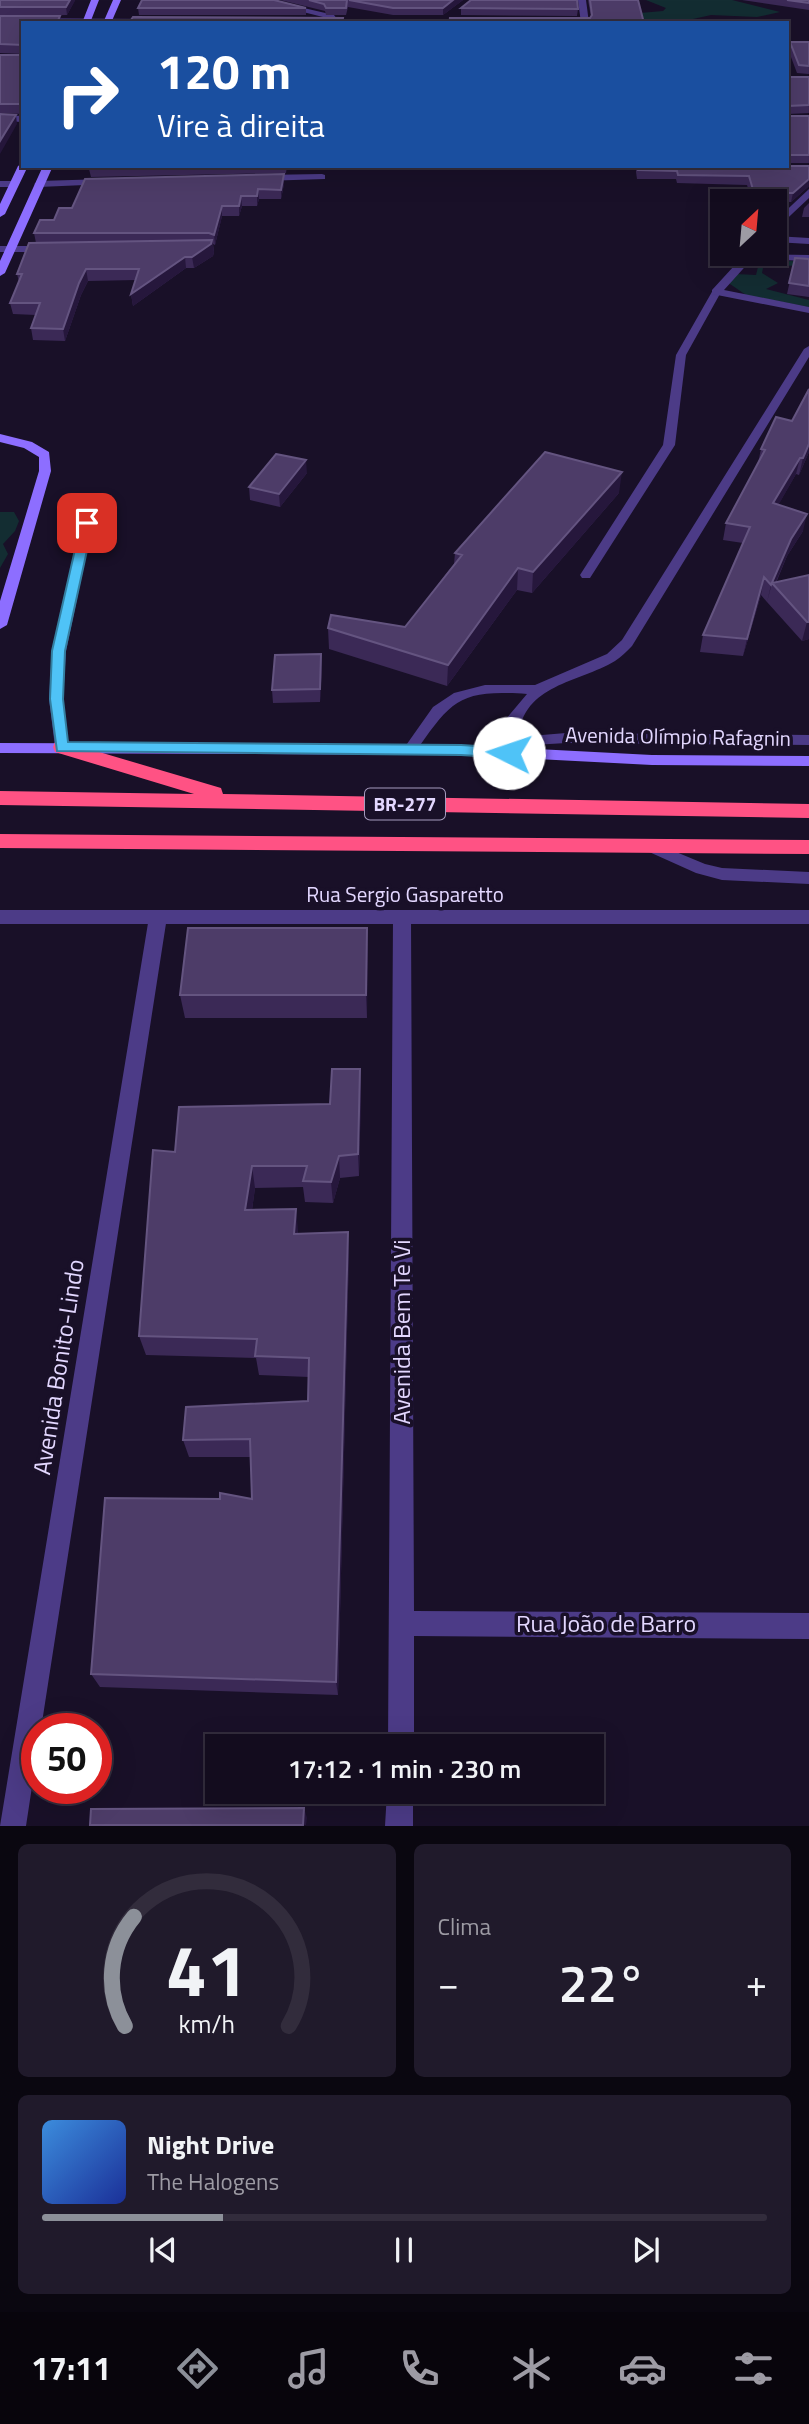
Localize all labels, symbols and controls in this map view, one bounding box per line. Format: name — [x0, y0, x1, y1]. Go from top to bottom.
text: 120 m — [157, 33, 291, 108]
icon: right — [42, 49, 133, 140]
text: Vire à direita — [157, 101, 325, 149]
north arrow — [710, 189, 788, 266]
map controls — [710, 189, 787, 266]
pin — [57, 493, 117, 553]
icon: arrive — [68, 504, 106, 542]
position arrow — [472, 716, 546, 790]
street label: Avenida Olímpio Rafagnin — [565, 718, 791, 754]
road number: BR-277 — [365, 789, 445, 820]
street label: Rua Sergio Gasparetto — [306, 878, 504, 910]
street label: Avenida Bem Te Vi — [383, 1240, 419, 1424]
street label: Avenida Bonito-Lindo — [23, 1257, 93, 1477]
street label: Rua João de Barro — [516, 1605, 696, 1641]
speed limit sign: 50 — [21, 1713, 112, 1804]
text: 17:12 · 1 min · 230 m — [288, 1749, 521, 1788]
text: Clima — [438, 1909, 491, 1944]
text: 41 — [166, 1915, 248, 2025]
text: 22° — [559, 1943, 646, 2022]
text: − — [438, 1954, 459, 2012]
text: + — [746, 1954, 767, 2012]
text: km/h — [178, 2005, 235, 2043]
text: Night Drive — [147, 2125, 274, 2164]
text: The Halogens — [147, 2164, 279, 2199]
icon: previous — [144, 2231, 182, 2269]
icon: pause — [385, 2231, 423, 2269]
icon: next — [627, 2231, 665, 2269]
text: 17:11 — [31, 2344, 111, 2392]
icon: directions — [173, 2344, 222, 2393]
icon: music — [284, 2344, 333, 2393]
icon: phone — [395, 2344, 444, 2393]
icon: climate — [507, 2344, 556, 2393]
icon: car — [618, 2344, 667, 2393]
icon: filters — [729, 2344, 778, 2393]

